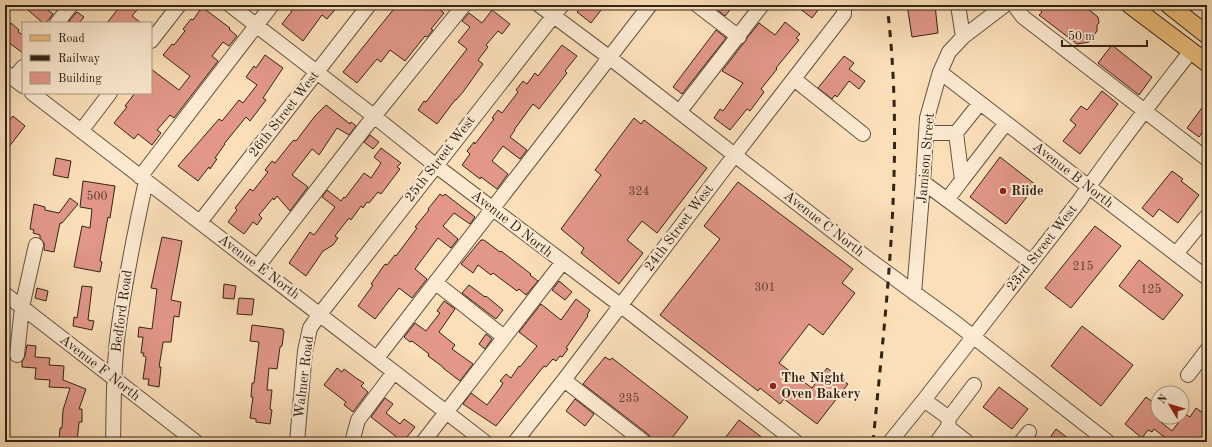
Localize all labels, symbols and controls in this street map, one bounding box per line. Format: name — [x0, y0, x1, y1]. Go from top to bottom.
legend — [22, 22, 152, 94]
scale bar — [1062, 22, 1147, 48]
text: 50 m — [1068, 30, 1095, 43]
text: Road — [58, 33, 85, 45]
text: Railway — [58, 53, 101, 65]
street label: 26th Street West — [246, 68, 322, 160]
text: Building — [58, 73, 102, 85]
street label: Jamison Street — [915, 112, 937, 204]
street label: 25th Street West — [402, 113, 478, 205]
street label: Avenue B North — [1030, 139, 1116, 211]
street label: 24th Street West — [642, 182, 716, 274]
place label: Riide — [1011, 184, 1044, 198]
house number: 324 — [629, 186, 649, 198]
marker: Riide — [998, 186, 1008, 196]
street label: Avenue D North — [469, 188, 556, 260]
street label: Avenue C North — [781, 188, 867, 260]
house number: 500 — [87, 190, 107, 203]
street label: 23rd Street West — [1004, 202, 1080, 294]
street label: Avenue E North — [216, 232, 303, 302]
house number: 215 — [1073, 260, 1093, 273]
street label: Bedford Road — [109, 269, 135, 353]
house number: 301 — [755, 282, 775, 294]
house number: 125 — [1141, 283, 1161, 296]
street label: Avenue F North — [57, 332, 143, 404]
street label: Walmer Road — [292, 335, 316, 419]
place label: The Night Oven Bakery — [781, 371, 861, 401]
marker: The Night Oven Bakery — [768, 381, 778, 391]
north arrow — [1150, 385, 1190, 425]
house number: 235 — [619, 392, 639, 405]
text: N — [1156, 393, 1171, 406]

